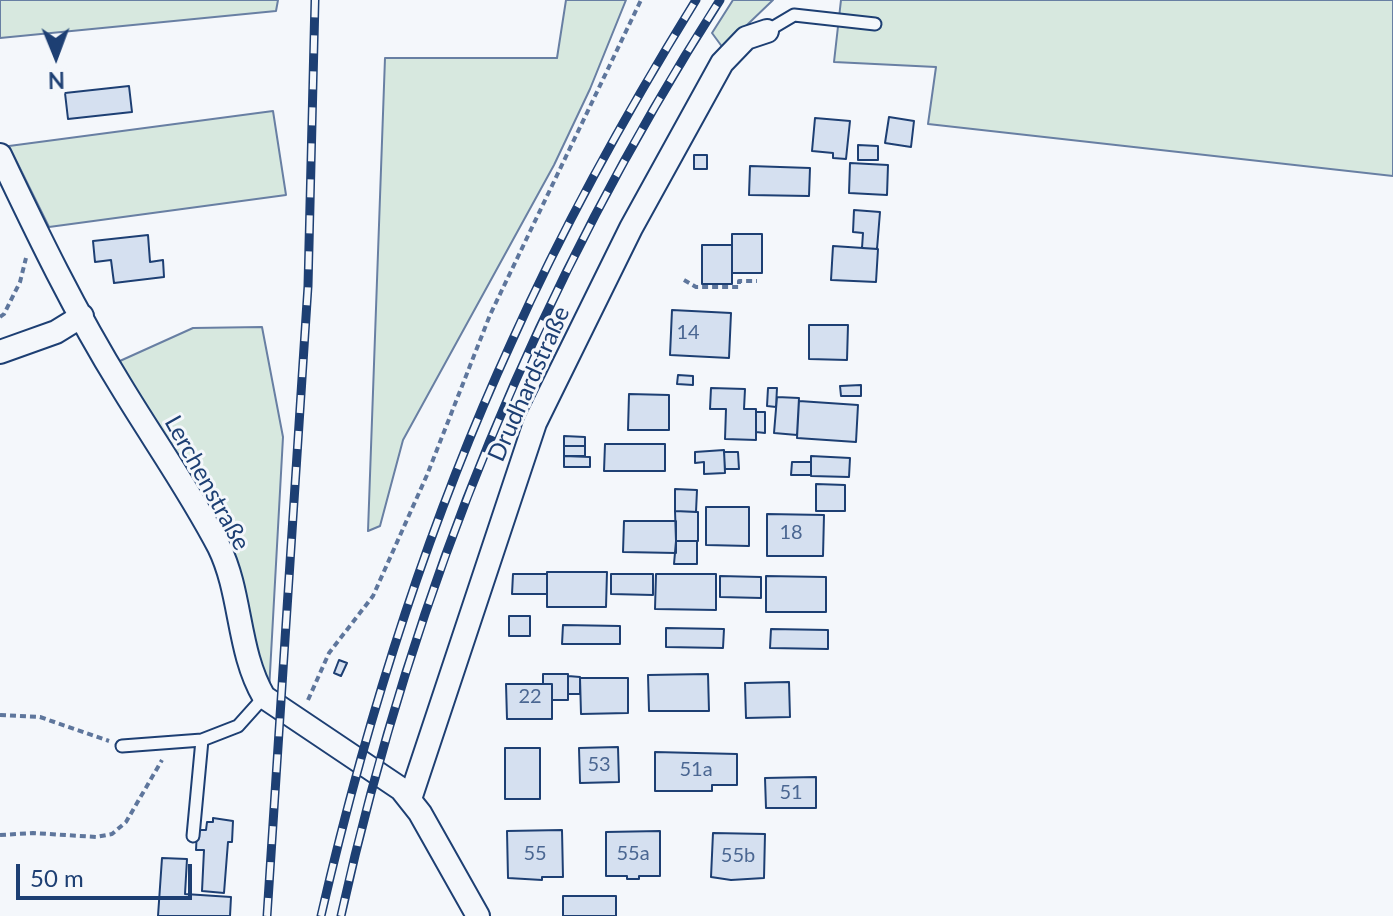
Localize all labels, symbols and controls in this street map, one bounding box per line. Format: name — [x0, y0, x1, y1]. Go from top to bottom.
north arrow — [16, 16, 96, 96]
text: N — [48, 67, 65, 94]
street label: Drudhardstraße — [482, 302, 576, 466]
house number: 14 — [676, 321, 700, 345]
street label: Lerchenstraße — [158, 411, 256, 555]
house number: 18 — [779, 521, 803, 545]
house number: 22 — [518, 685, 542, 709]
house number: 53 — [587, 753, 611, 777]
house number: 51a — [679, 758, 713, 782]
house number: 51 — [779, 781, 803, 805]
house number: 55 — [523, 842, 547, 866]
house number: 55a — [616, 842, 650, 866]
house number: 55b — [721, 844, 755, 868]
scale bar — [20, 848, 196, 898]
text: 50 m — [30, 863, 84, 892]

